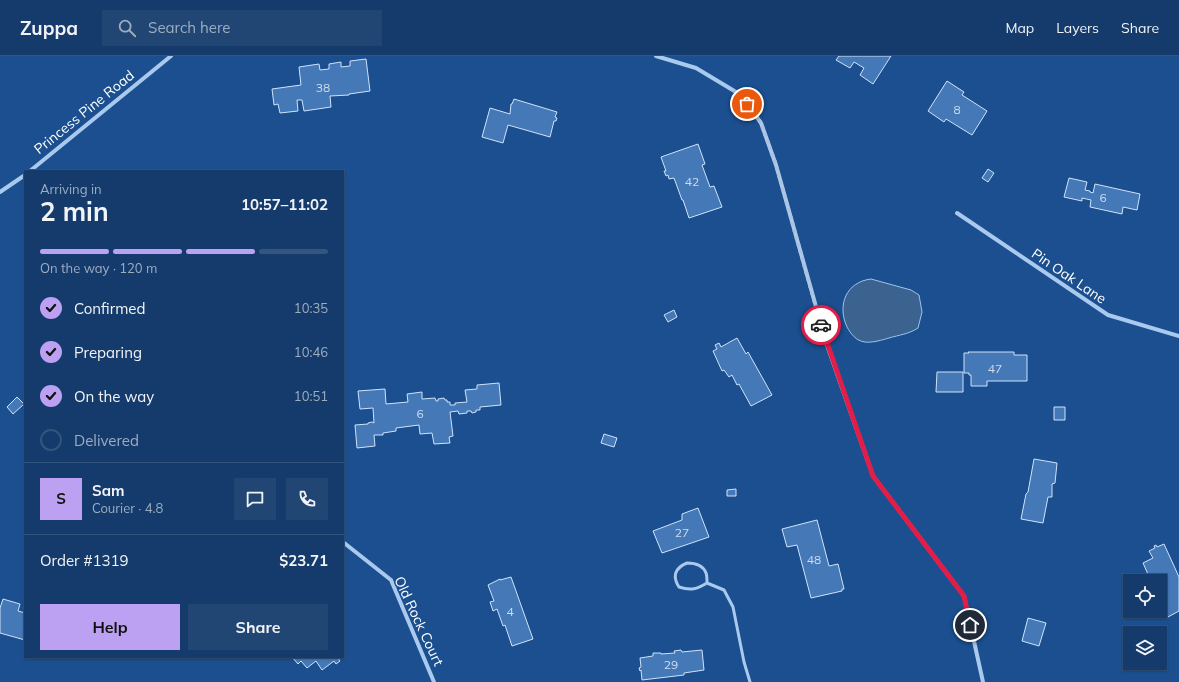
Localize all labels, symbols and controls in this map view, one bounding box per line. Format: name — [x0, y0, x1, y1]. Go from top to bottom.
search box — [102, 10, 382, 46]
text: Zuppa — [20, 16, 78, 40]
icon: search — [116, 17, 138, 39]
text: Search here — [148, 18, 230, 37]
text: Map — [1005, 19, 1034, 37]
text: Layers — [1056, 19, 1099, 37]
text: Share — [1121, 19, 1159, 37]
street label: Princess Pine Road — [30, 66, 138, 158]
house number: 38 — [316, 80, 330, 95]
pin — [730, 87, 764, 121]
icon: bag — [736, 93, 758, 115]
house number: 8 — [953, 102, 961, 117]
house number: 42 — [685, 174, 699, 189]
text: Arriving in — [40, 181, 102, 197]
house number: 6 — [1099, 190, 1107, 205]
text: 2 min — [40, 195, 109, 228]
text: 10:57–11:02 — [241, 195, 328, 214]
street label: Pin Oak Lane — [1028, 244, 1110, 308]
text: On the way · 120 m — [40, 260, 157, 276]
icon: check — [40, 297, 62, 319]
text: Confirmed — [74, 299, 145, 318]
text: 10:35 — [294, 300, 328, 316]
courier — [801, 305, 841, 345]
icon: car — [810, 314, 832, 336]
icon: check — [40, 341, 62, 363]
text: Preparing — [74, 343, 142, 362]
text: 10:46 — [294, 344, 328, 360]
house number: 47 — [988, 361, 1002, 376]
icon: check — [40, 385, 62, 407]
text: On the way — [74, 387, 154, 406]
text: 10:51 — [294, 388, 328, 404]
house number: 6 — [416, 406, 424, 421]
text: Delivered — [74, 431, 139, 450]
button: chat — [234, 478, 276, 520]
button: phone — [286, 478, 328, 520]
text: Sam — [92, 481, 124, 500]
text: S — [56, 489, 66, 508]
text: Courier · 4.8 — [92, 500, 163, 516]
house number: 27 — [675, 525, 689, 540]
text: Order #1319 — [40, 551, 128, 570]
text: $23.71 — [279, 551, 328, 570]
house number: 48 — [807, 552, 821, 567]
street label: Old Rock Court — [390, 573, 448, 669]
map controls — [1123, 574, 1167, 670]
button: locate — [1123, 574, 1167, 618]
button: Help — [40, 604, 180, 650]
button: Share — [188, 604, 328, 650]
house number: 4 — [506, 604, 514, 619]
pin — [953, 608, 987, 642]
icon: home — [959, 614, 981, 636]
button: layers — [1123, 626, 1167, 670]
house number: 29 — [664, 657, 678, 672]

